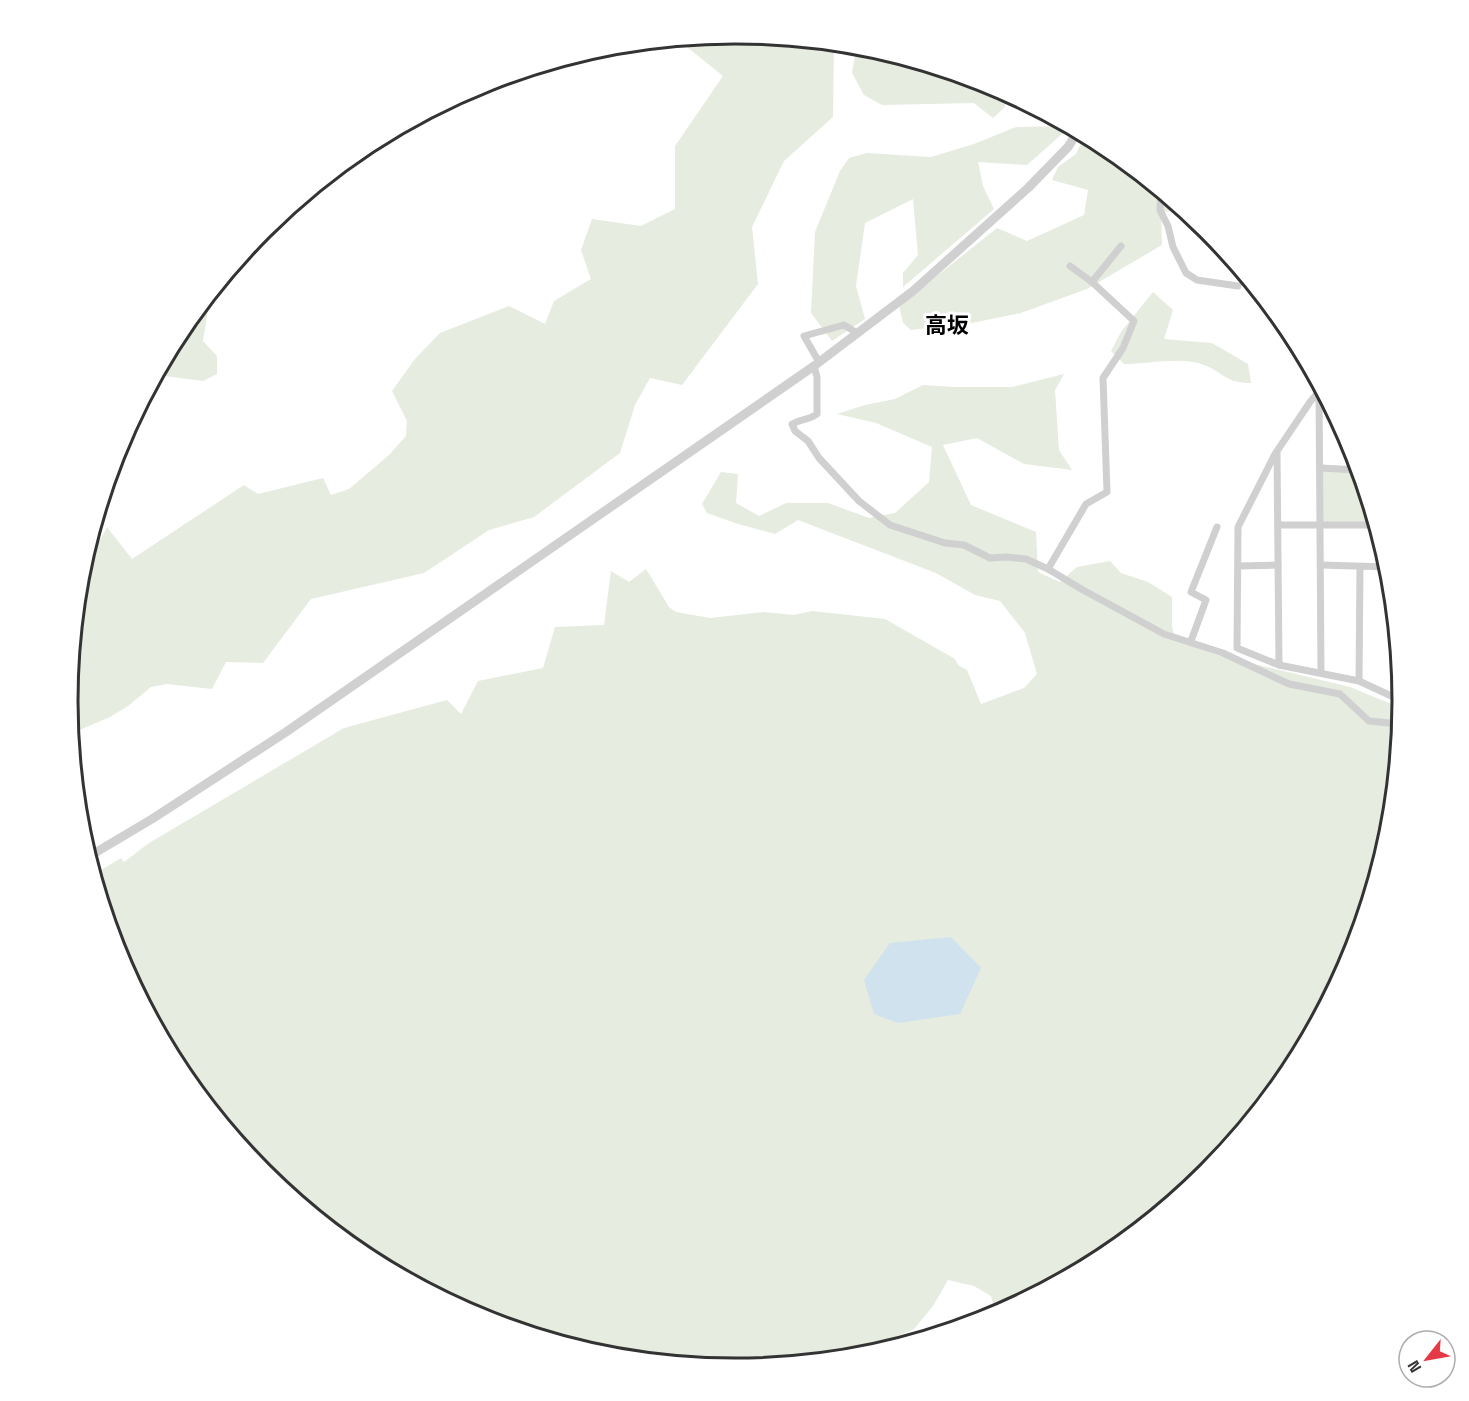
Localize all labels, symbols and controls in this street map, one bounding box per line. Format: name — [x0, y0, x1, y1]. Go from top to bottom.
district label: 高坂 — [925, 311, 969, 339]
north arrow — [1397, 1329, 1457, 1389]
text: N — [1403, 1356, 1426, 1376]

